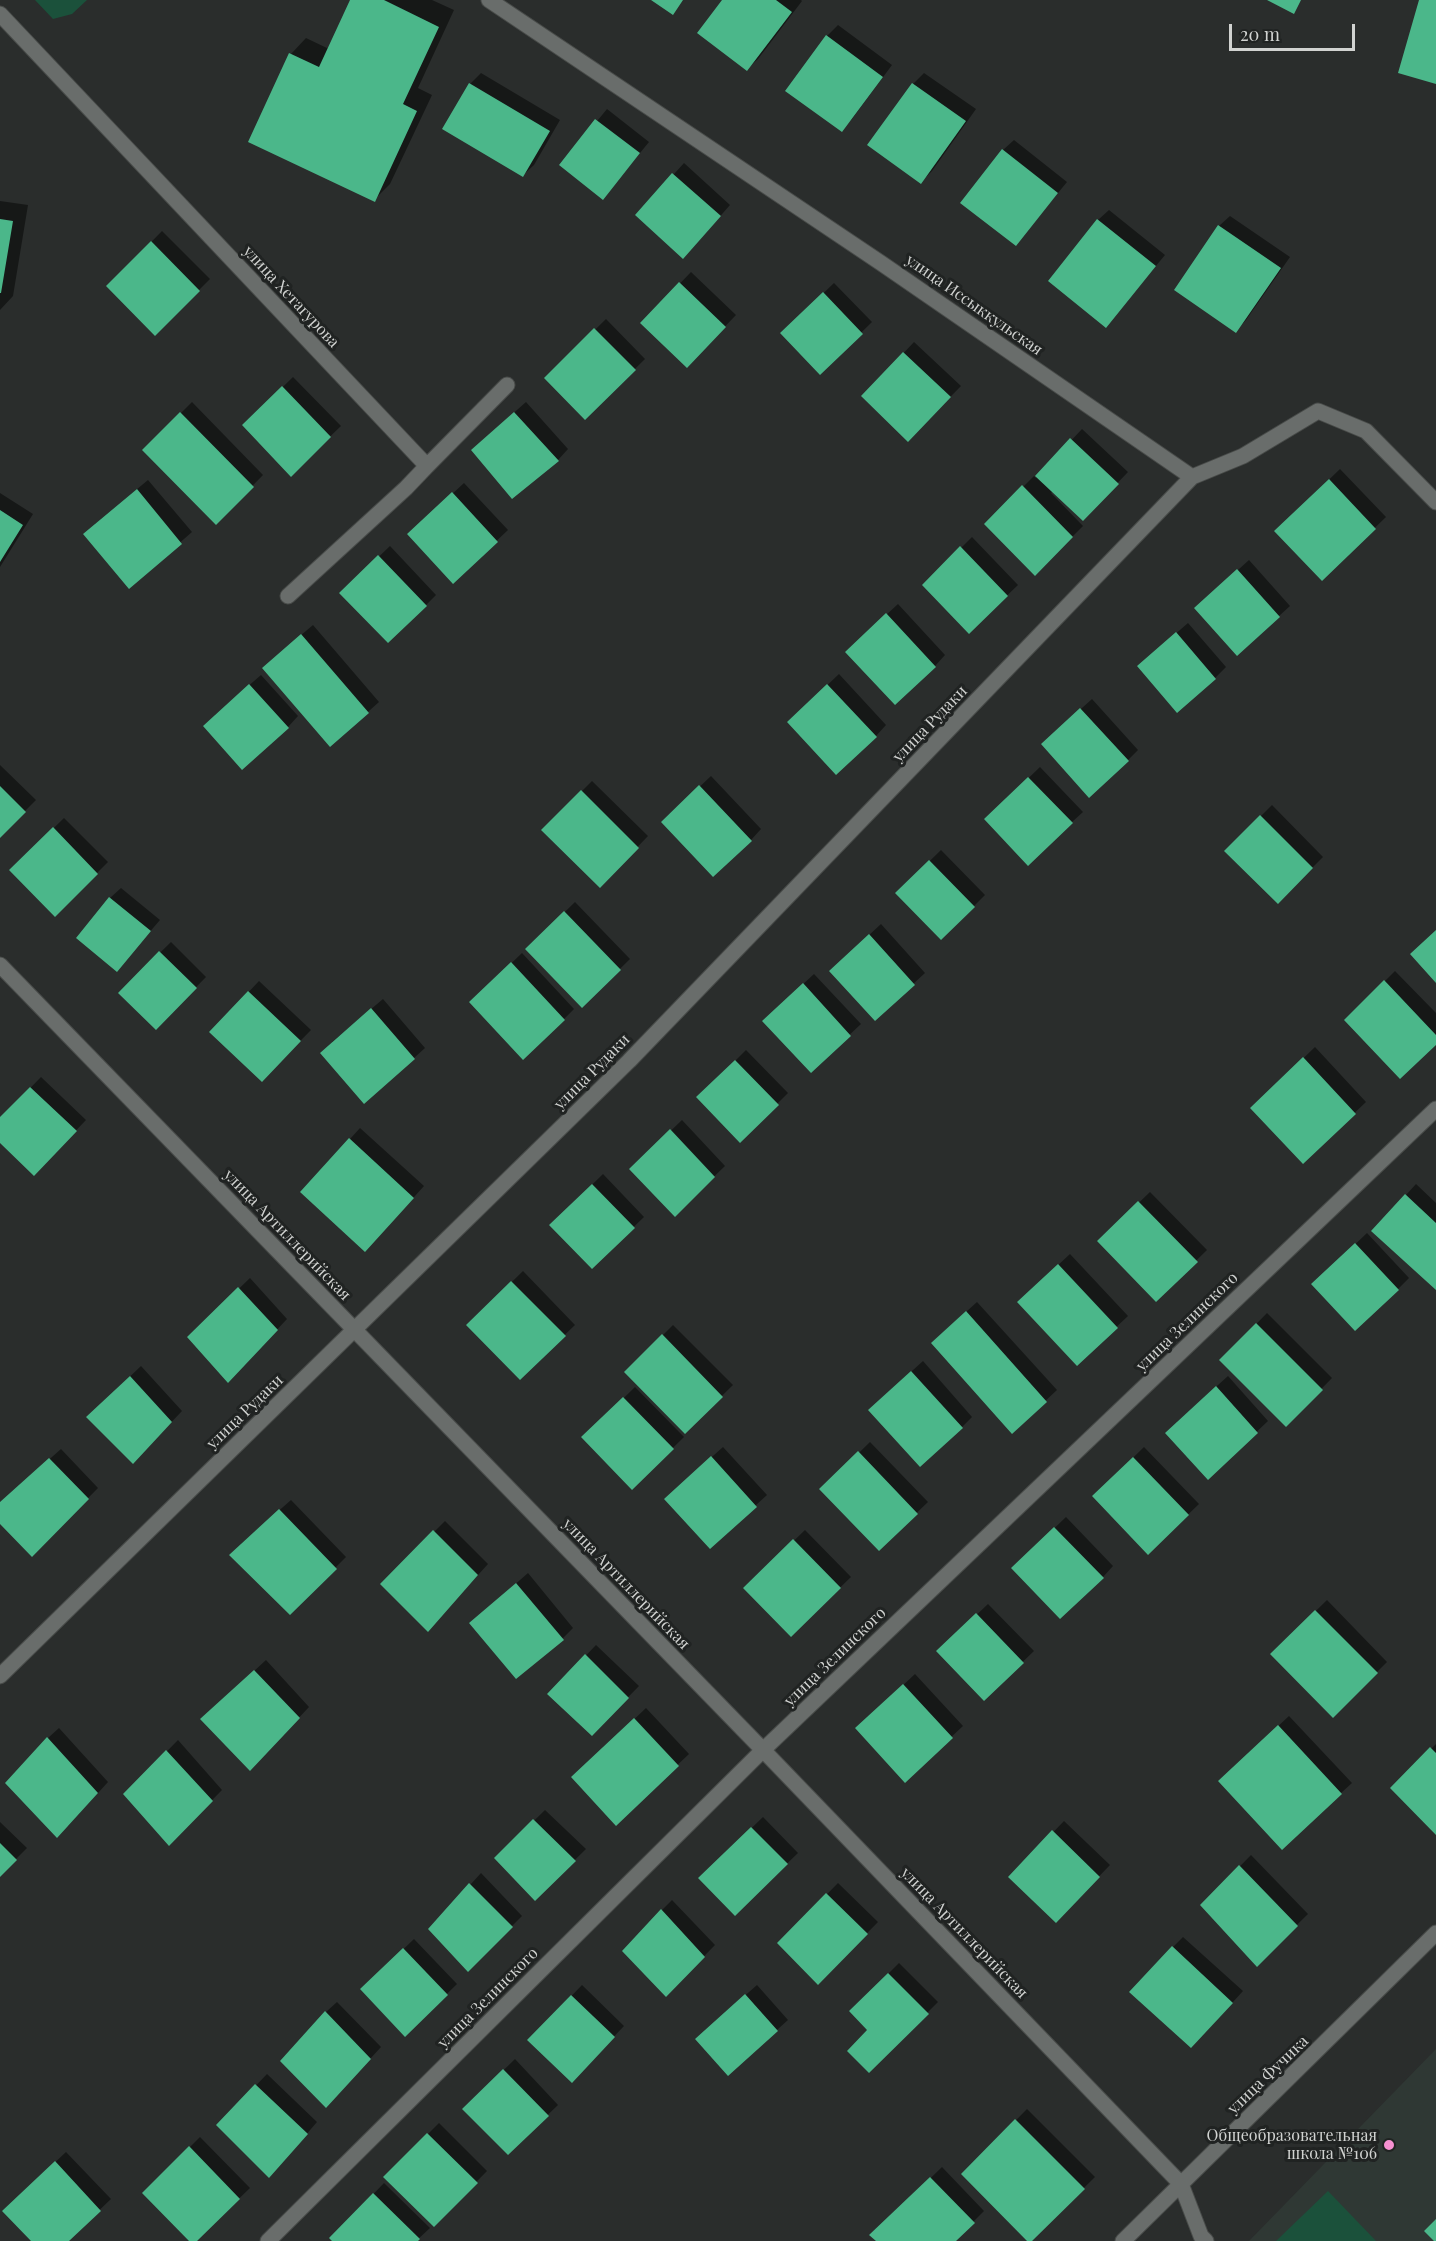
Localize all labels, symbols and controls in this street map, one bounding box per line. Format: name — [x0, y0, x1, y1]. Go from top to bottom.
scale bar — [1232, 12, 1358, 50]
text: 20 m — [1240, 22, 1280, 46]
street label: улица Хетагурова — [239, 242, 343, 352]
street label: улица Иссыккульская — [902, 251, 1046, 359]
street label: улица Рудаки — [889, 682, 971, 766]
street label: улица Рудаки — [550, 1030, 634, 1114]
street label: улица Артиллерийская — [220, 1166, 354, 1304]
street label: улица Зелинского — [1132, 1269, 1242, 1375]
street label: улица Рудаки — [203, 1371, 287, 1453]
street label: улица Артиллерийская — [559, 1515, 693, 1653]
street label: улица Зелинского — [780, 1604, 890, 1710]
street label: улица Артиллерийская — [897, 1864, 1031, 2002]
street label: улица Зелинского — [434, 1944, 542, 2052]
street label: улица Фучика — [1224, 2032, 1312, 2118]
place label: Общеобразовательная школа №106 — [1206, 2126, 1377, 2164]
marker: Общеобразовательная школа №106 — [1382, 2138, 1396, 2152]

